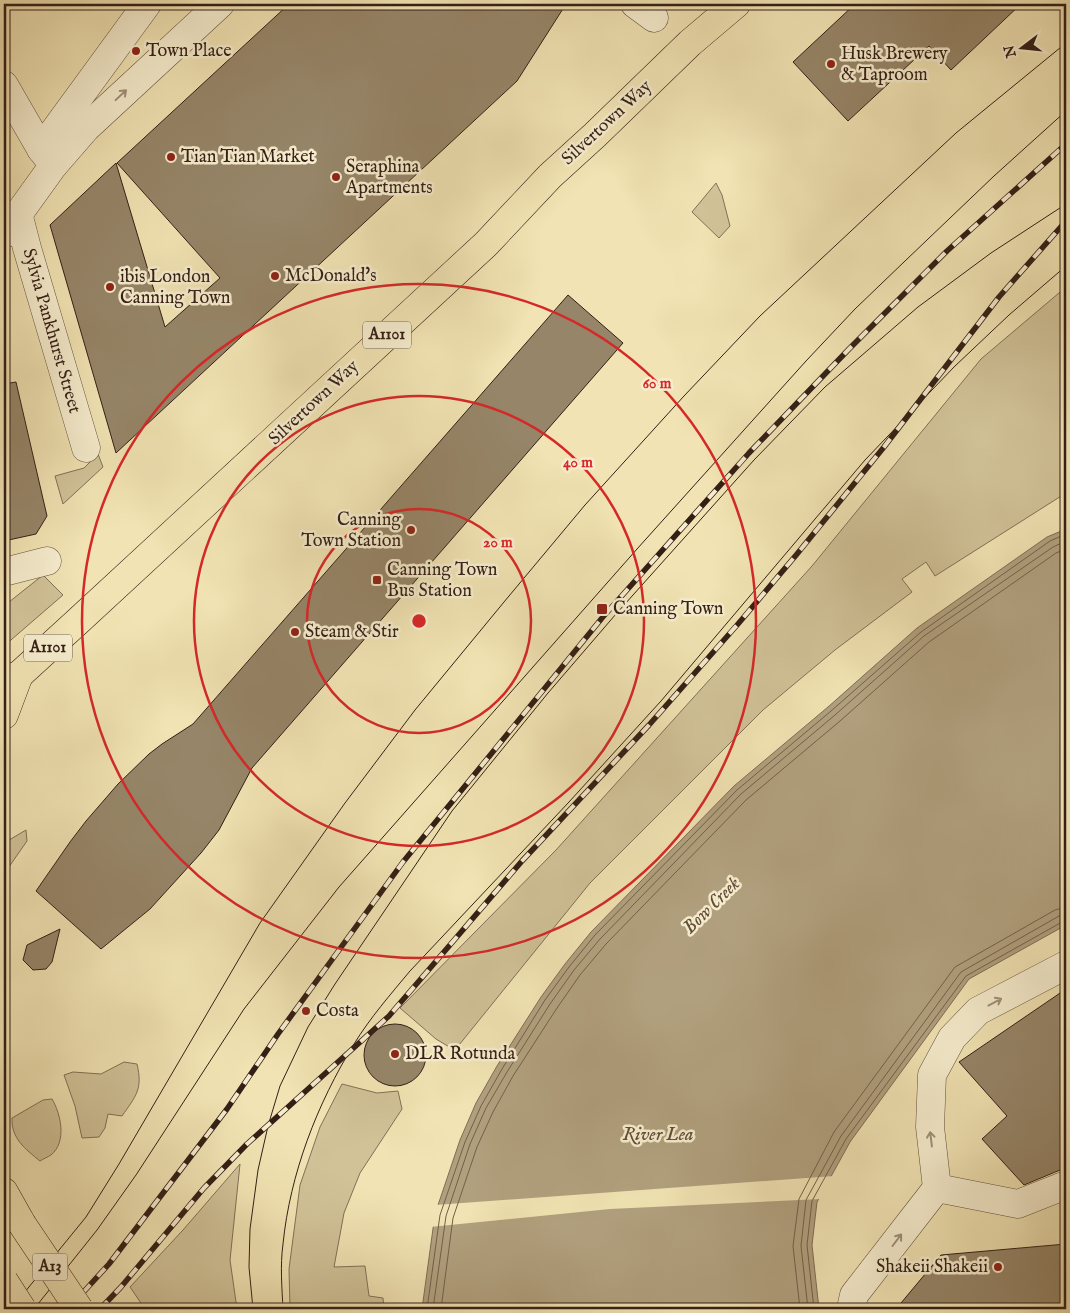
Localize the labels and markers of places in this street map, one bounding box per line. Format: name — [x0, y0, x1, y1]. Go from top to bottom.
place label: Town Place — [146, 40, 231, 63]
place label: Husk Brewery & Taproom — [841, 43, 948, 87]
marker: Town Place — [130, 45, 142, 57]
marker: Husk Brewery & Taproom — [825, 58, 837, 70]
place label: Tian Tian Market — [181, 146, 315, 169]
marker: Tian Tian Market — [165, 151, 177, 163]
place label: Seraphina Apartments — [345, 156, 433, 200]
marker: Seraphina Apartments — [330, 171, 342, 183]
place label: McDonald's — [285, 265, 377, 288]
place label: ibis London Canning Town — [120, 266, 231, 310]
marker: McDonald's — [269, 270, 281, 282]
marker: ibis London Canning Town — [104, 281, 116, 293]
place label: Canning Town Station — [301, 509, 401, 553]
marker: Canning Town Station — [405, 524, 417, 536]
place label: Canning Town Bus Station — [387, 559, 498, 603]
marker: Canning Town Bus Station — [371, 574, 383, 586]
place label: Canning Town — [613, 598, 724, 621]
marker: Canning Town — [595, 602, 609, 616]
centre of rings — [410, 612, 428, 630]
place label: Steam & Stir — [305, 621, 399, 644]
marker: Steam & Stir — [289, 626, 301, 638]
place label: Costa — [316, 1000, 359, 1023]
marker: Costa — [300, 1005, 312, 1017]
place label: DLR Rotunda — [405, 1043, 516, 1066]
marker: DLR Rotunda — [389, 1048, 401, 1060]
place label: Shakeii Shakeii — [876, 1256, 988, 1279]
marker: Shakeii Shakeii — [992, 1261, 1004, 1273]

